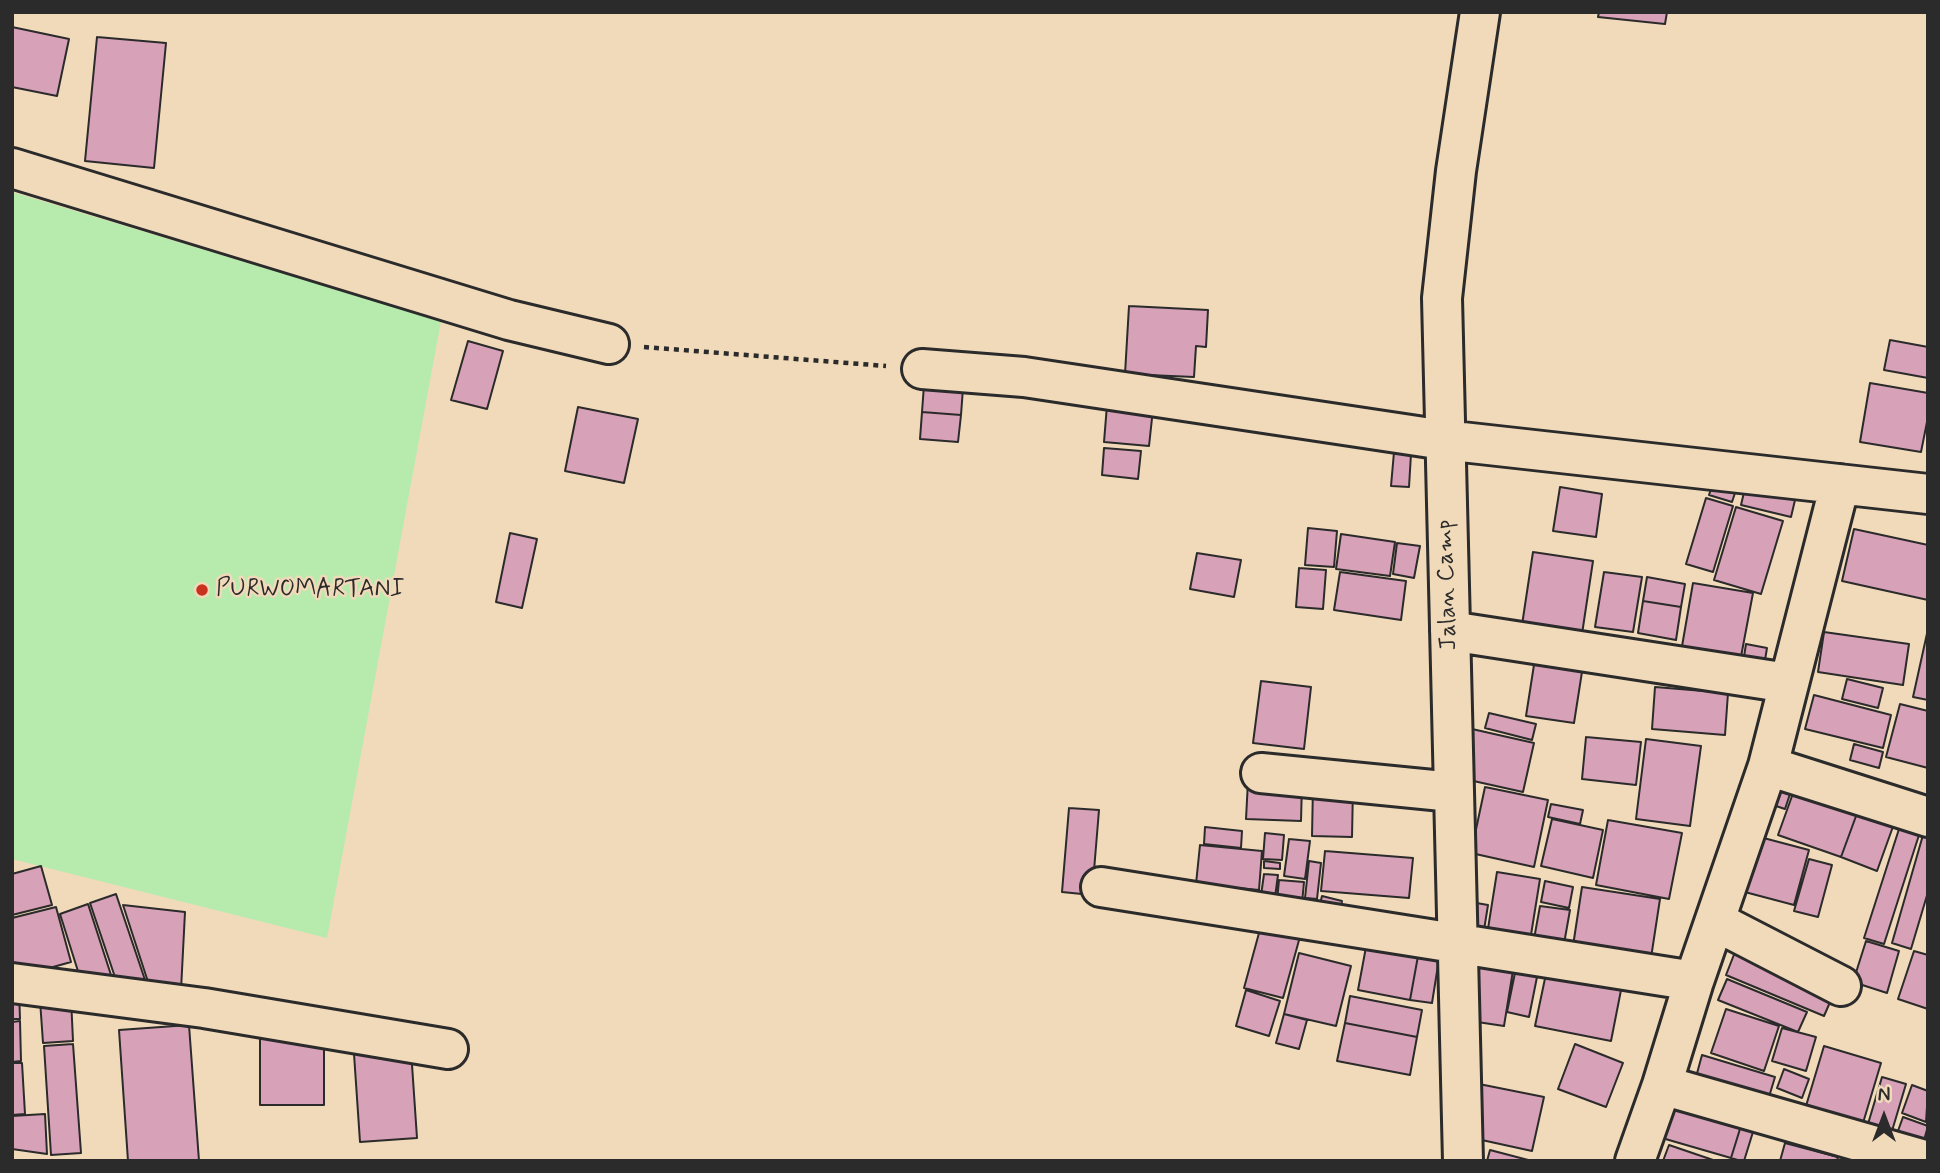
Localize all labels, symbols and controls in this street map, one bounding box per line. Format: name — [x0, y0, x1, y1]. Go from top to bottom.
street label: Jalan Camp — [1431, 519, 1465, 651]
place label: PURWOMARTANI — [216, 576, 404, 604]
marker: PURWOMARTANI — [194, 582, 210, 598]
north arrow — [1849, 1082, 1919, 1152]
text: N — [1878, 1083, 1890, 1108]

